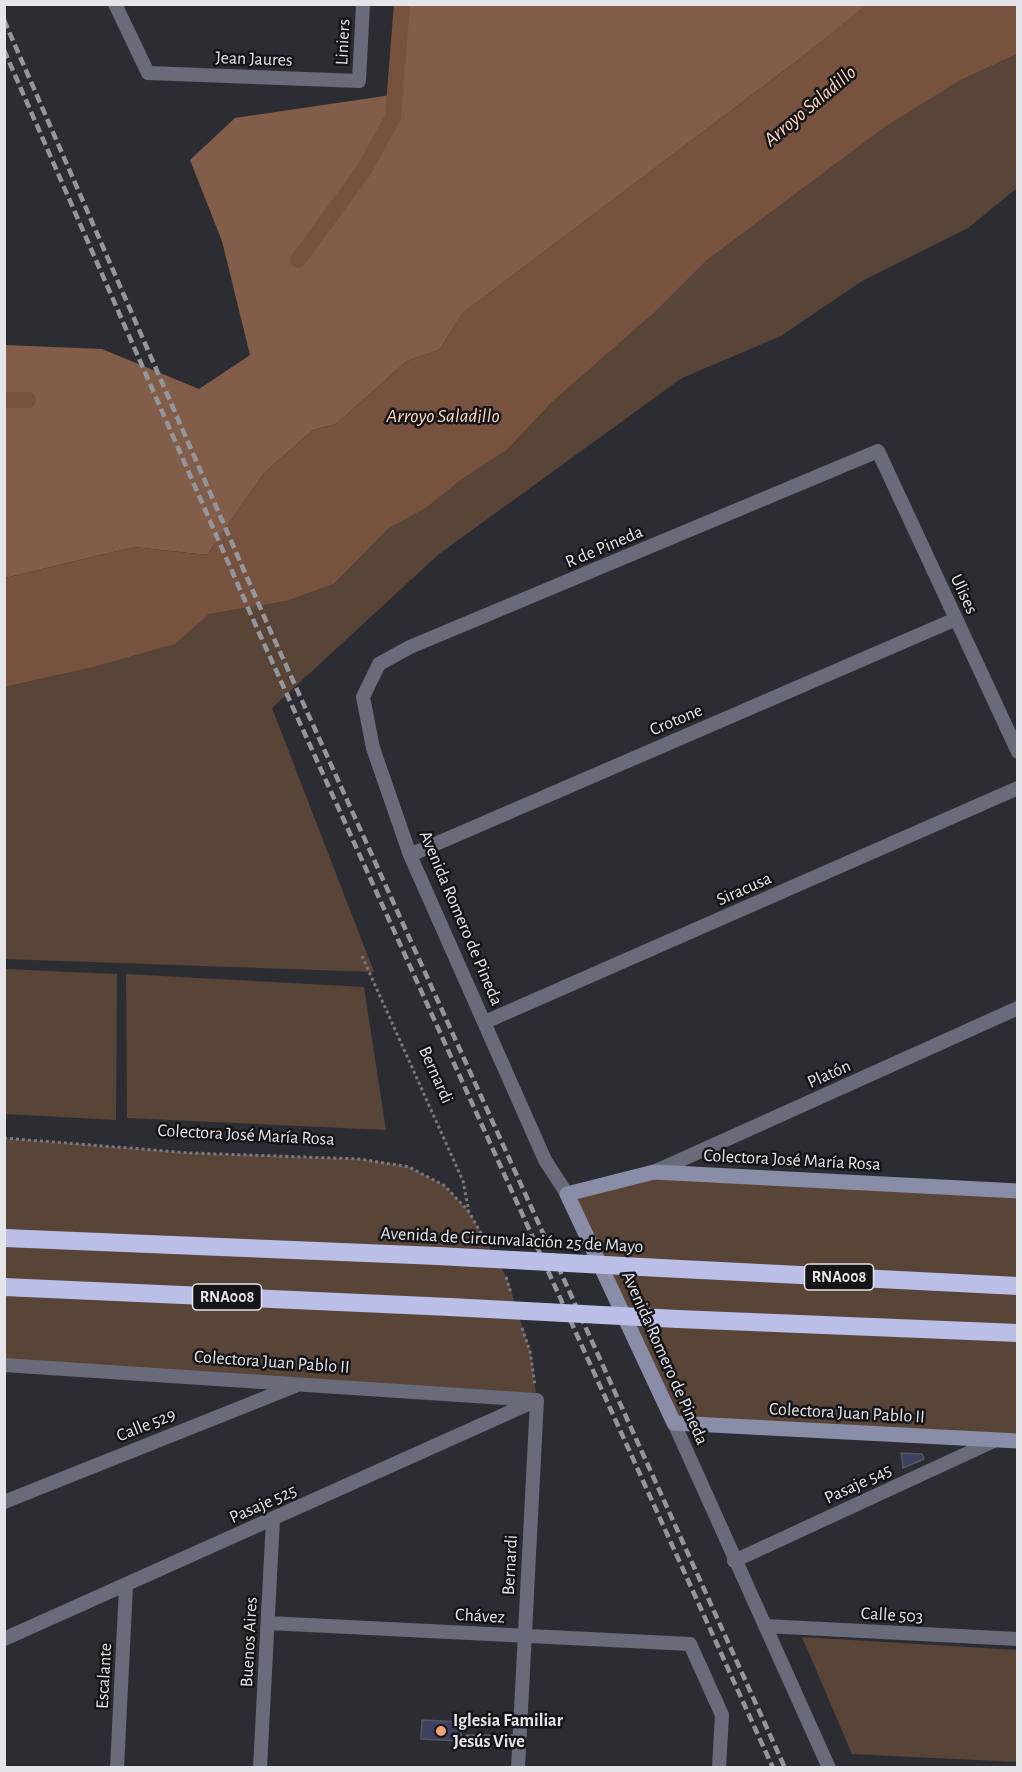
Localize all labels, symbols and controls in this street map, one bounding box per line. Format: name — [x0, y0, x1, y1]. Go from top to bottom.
street label: Liniers — [331, 18, 355, 66]
street label: Jean Jaures — [215, 47, 293, 71]
water label: Arroyo Saladillo — [759, 60, 861, 152]
water label: Arroyo Saladillo — [386, 404, 500, 428]
street label: R de Pineda — [562, 521, 646, 573]
street label: Ulises — [945, 571, 983, 617]
street label: Crotone — [646, 699, 706, 741]
street label: Avenida Romero de Pineda — [414, 827, 508, 1009]
street label: Siracusa — [713, 867, 775, 911]
street label: Bernardi — [414, 1043, 458, 1107]
street label: Platón — [804, 1055, 854, 1093]
street label: Colectora José María Rosa — [157, 1120, 335, 1150]
street label: Colectora José María Rosa — [703, 1145, 881, 1175]
street label: Avenida de Circunvalación 25 de Mayo — [380, 1222, 644, 1258]
road number: RNA008 — [804, 1264, 874, 1290]
street label: Avenida Romero de Pineda — [617, 1268, 713, 1448]
road number: RNA008 — [192, 1284, 262, 1310]
street label: Colectora Juan Pablo II — [193, 1346, 351, 1378]
street label: Colectora Juan Pablo II — [769, 1398, 925, 1428]
street label: Calle 529 — [113, 1403, 179, 1447]
street label: Pasaje 545 — [821, 1459, 895, 1509]
street label: Pasaje 525 — [226, 1480, 300, 1528]
street label: Bernardi — [498, 1534, 522, 1596]
street label: Buenos Aires — [236, 1596, 262, 1688]
street label: Calle 503 — [860, 1603, 924, 1627]
street label: Chávez — [455, 1604, 505, 1628]
street label: Escalante — [91, 1642, 117, 1710]
place label: Iglesia Familiar Jesús Vive — [453, 1710, 563, 1752]
marker: Iglesia Familiar Jesús Vive — [434, 1724, 448, 1738]

